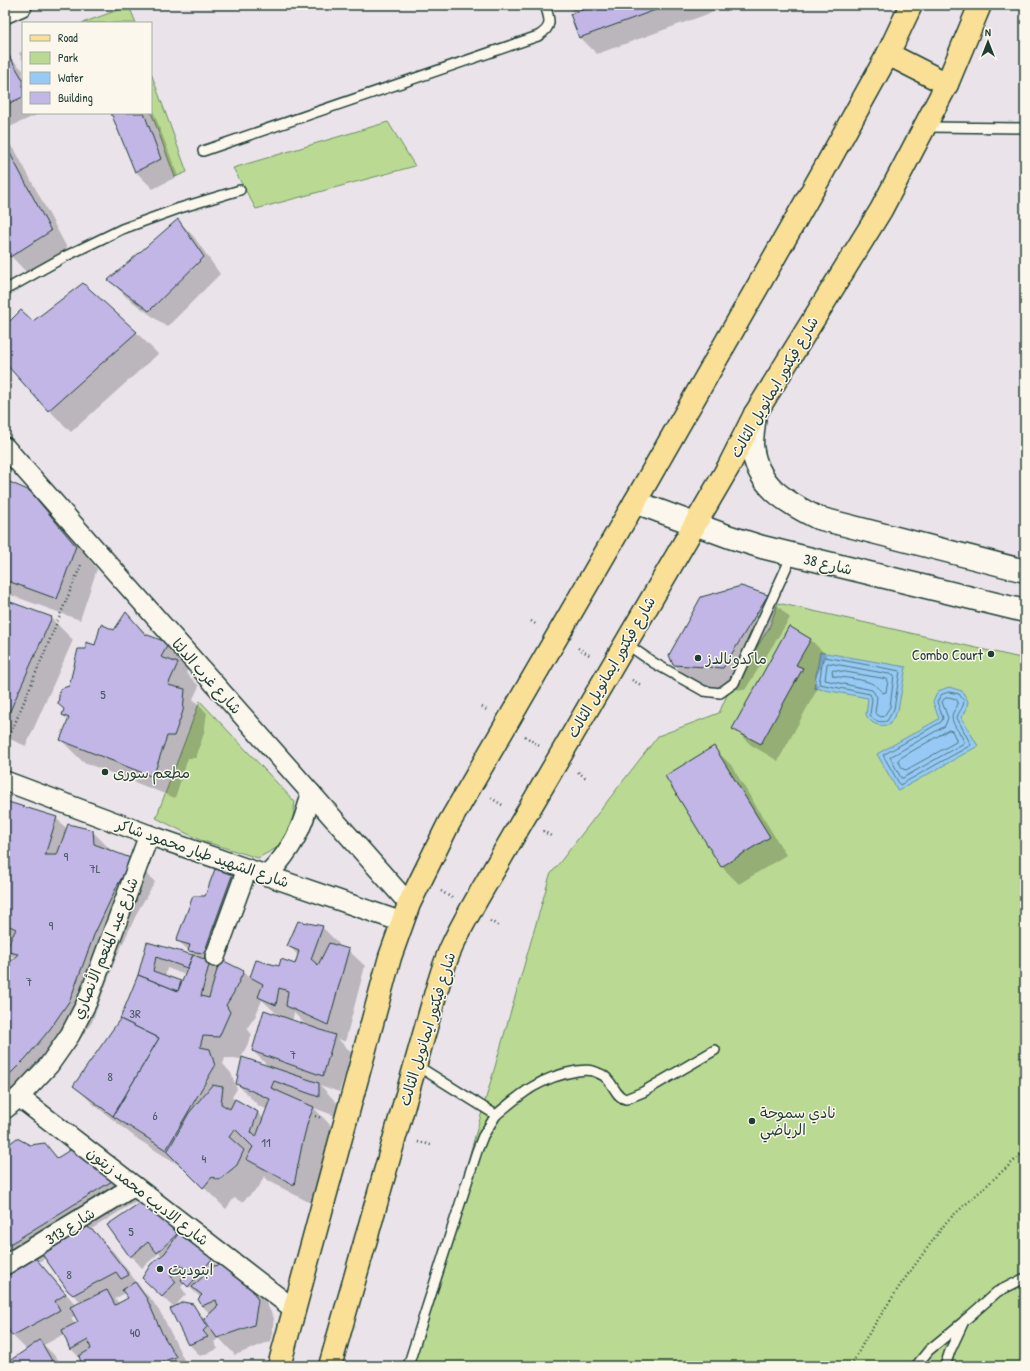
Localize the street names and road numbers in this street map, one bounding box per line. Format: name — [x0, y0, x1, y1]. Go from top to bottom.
street label: شارع فيكتور ايمانويل الثالث — [725, 313, 823, 461]
street label: شارع 38 — [802, 548, 854, 580]
street label: شارع فيكتور ايمانويل الثالث — [562, 593, 660, 741]
street label: شارع غرب الدلتا — [167, 634, 247, 718]
street label: شارع الشهيد طيار محمود شاكر — [112, 813, 292, 892]
street label: شارع عبد المنعم الأنصاري — [67, 874, 145, 1023]
street label: شارع فيكتور ايمانويل الثالث — [394, 949, 460, 1109]
street label: شارع الاديب محمد زيتون — [83, 1142, 213, 1250]
street label: شارع 313 — [41, 1203, 99, 1249]

